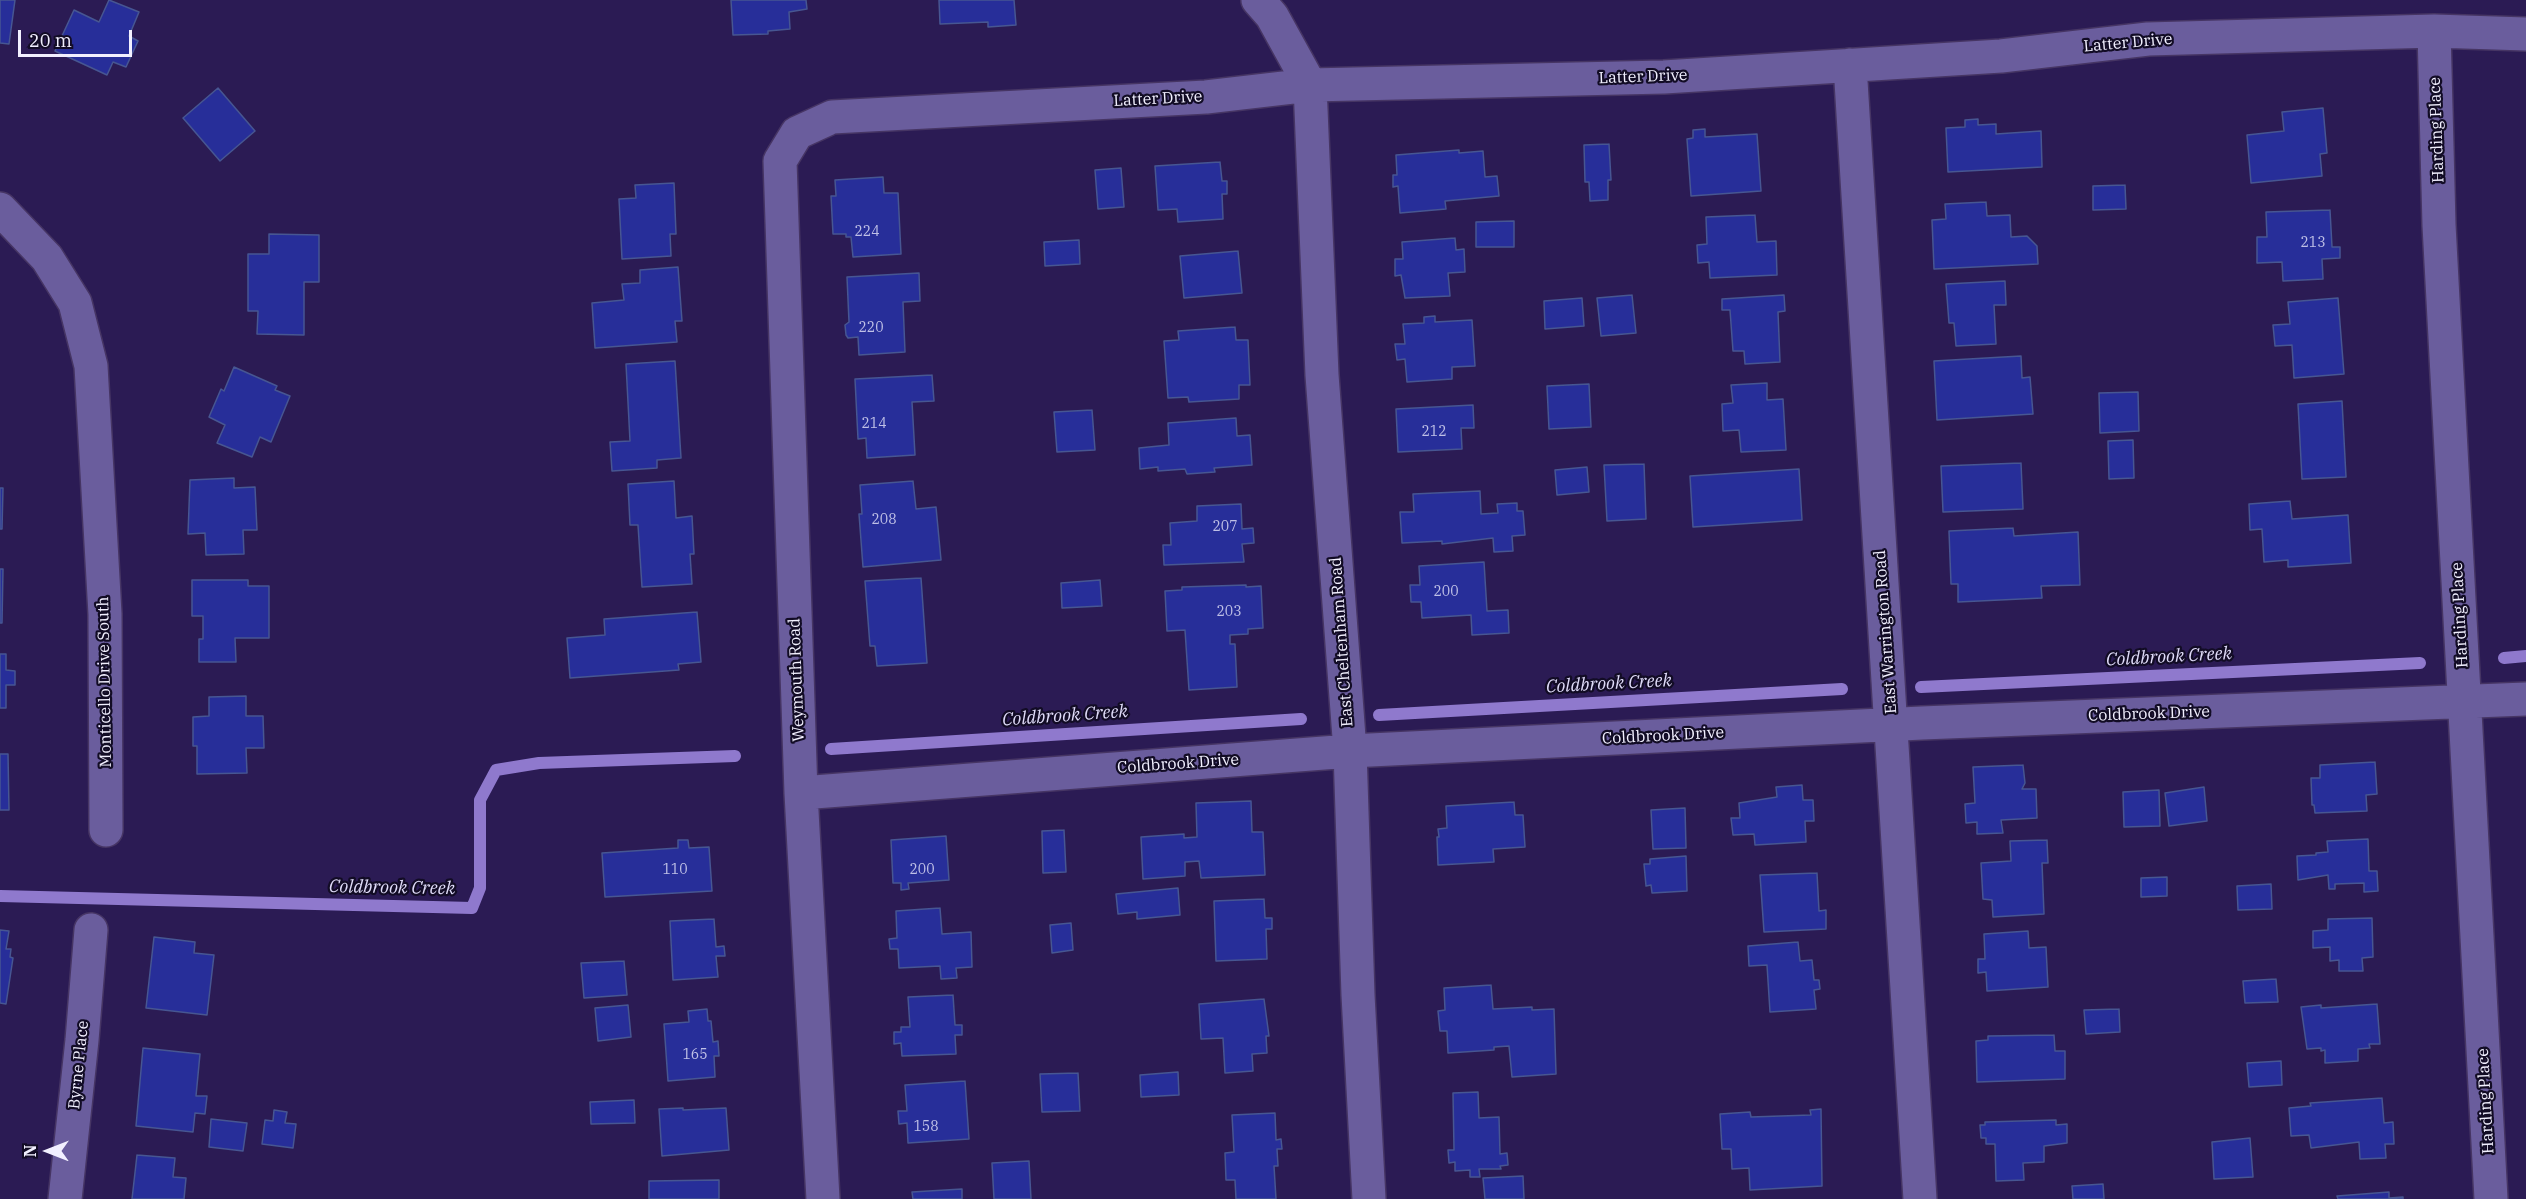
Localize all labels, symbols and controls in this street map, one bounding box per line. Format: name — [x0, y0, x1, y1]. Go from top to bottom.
scale bar — [21, 18, 135, 56]
text: 20 m — [29, 29, 72, 52]
street label: Latter Drive — [2083, 30, 2173, 56]
street label: Latter Drive — [1598, 66, 1688, 88]
street label: Harding Place — [2426, 77, 2448, 183]
street label: Latter Drive — [1113, 87, 1203, 111]
house number: 224 — [854, 224, 880, 240]
house number: 213 — [2300, 235, 2326, 251]
house number: 220 — [858, 320, 884, 336]
house number: 214 — [861, 416, 887, 432]
house number: 212 — [1421, 424, 1447, 440]
house number: 208 — [871, 512, 897, 528]
house number: 207 — [1212, 519, 1238, 535]
street label: East Warrington Road — [1871, 549, 1901, 715]
street label: East Cheltenham Road — [1326, 556, 1358, 728]
street label: Harding Place — [2448, 562, 2472, 668]
house number: 200 — [1433, 584, 1459, 600]
street label: Monticello Drive South — [94, 596, 116, 768]
house number: 203 — [1216, 604, 1242, 620]
street label: Weymouth Road — [785, 618, 809, 742]
water label: Coldbrook Creek — [2105, 643, 2233, 671]
water label: Coldbrook Creek — [1545, 670, 1673, 698]
water label: Coldbrook Creek — [1001, 701, 1129, 731]
street label: Coldbrook Drive — [2088, 702, 2210, 726]
street label: Coldbrook Drive — [1602, 723, 1724, 749]
street label: Coldbrook Drive — [1116, 750, 1240, 778]
house number: 110 — [662, 862, 688, 878]
house number: 200 — [909, 862, 935, 878]
water label: Coldbrook Creek — [329, 876, 455, 900]
street label: Byrne Place — [65, 1020, 93, 1110]
house number: 165 — [682, 1047, 708, 1063]
street label: Harding Place — [2474, 1048, 2498, 1154]
house number: 158 — [913, 1119, 939, 1135]
north arrow — [18, 1121, 78, 1181]
text: N — [20, 1145, 40, 1157]

